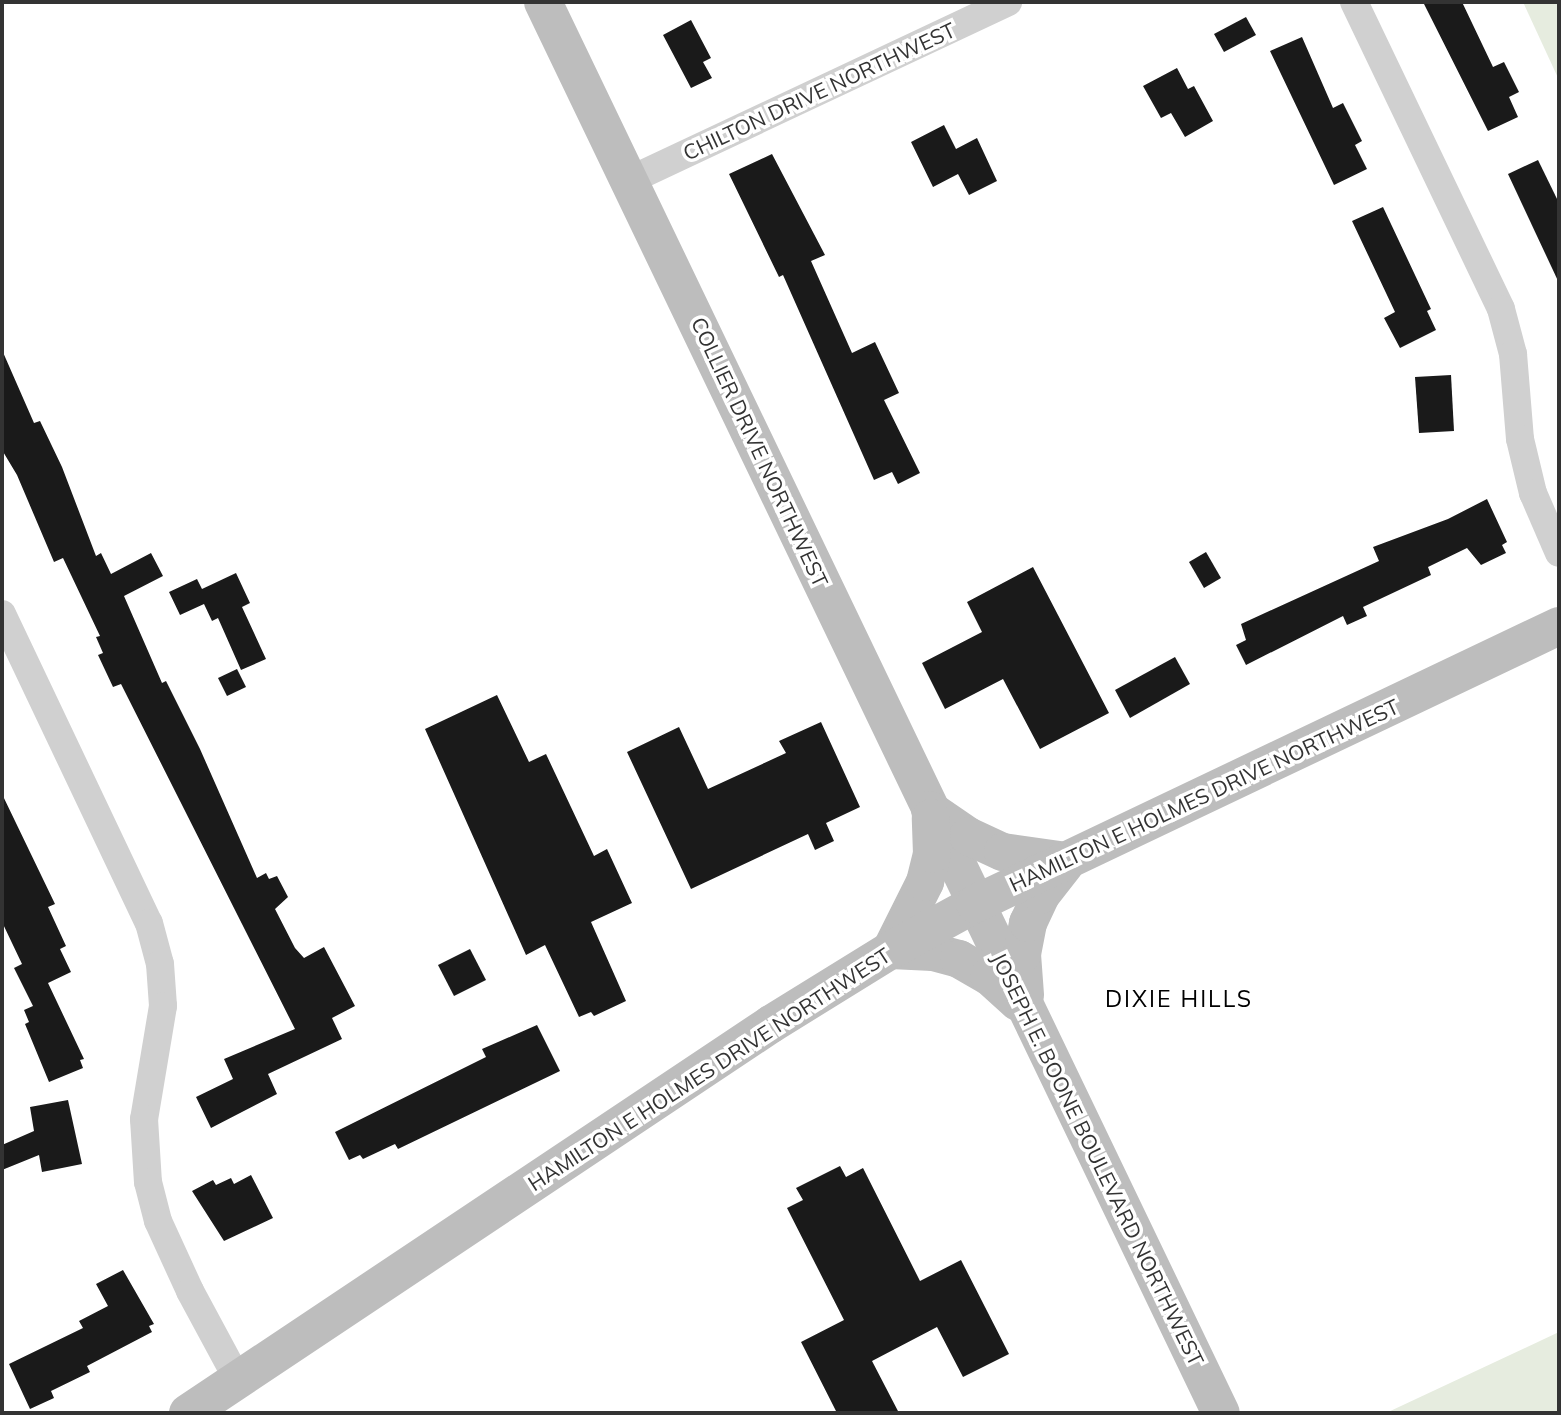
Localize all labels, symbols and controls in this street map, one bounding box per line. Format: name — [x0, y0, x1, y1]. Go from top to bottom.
street label: CHILTON DRIVE NORTHWEST — [679, 17, 959, 165]
street label: COLLIER DRIVE NORTHWEST — [686, 313, 834, 591]
street label: HAMILTON E HOLMES DRIVE NORTHWEST — [1005, 693, 1403, 897]
street label: HAMILTON E HOLMES DRIVE NORTHWEST — [523, 942, 895, 1196]
street label: JOSEPH E. BOONE BOULEVARD NORTHWEST — [987, 948, 1209, 1370]
district label: DIXIE HILLS — [1106, 985, 1252, 1013]

